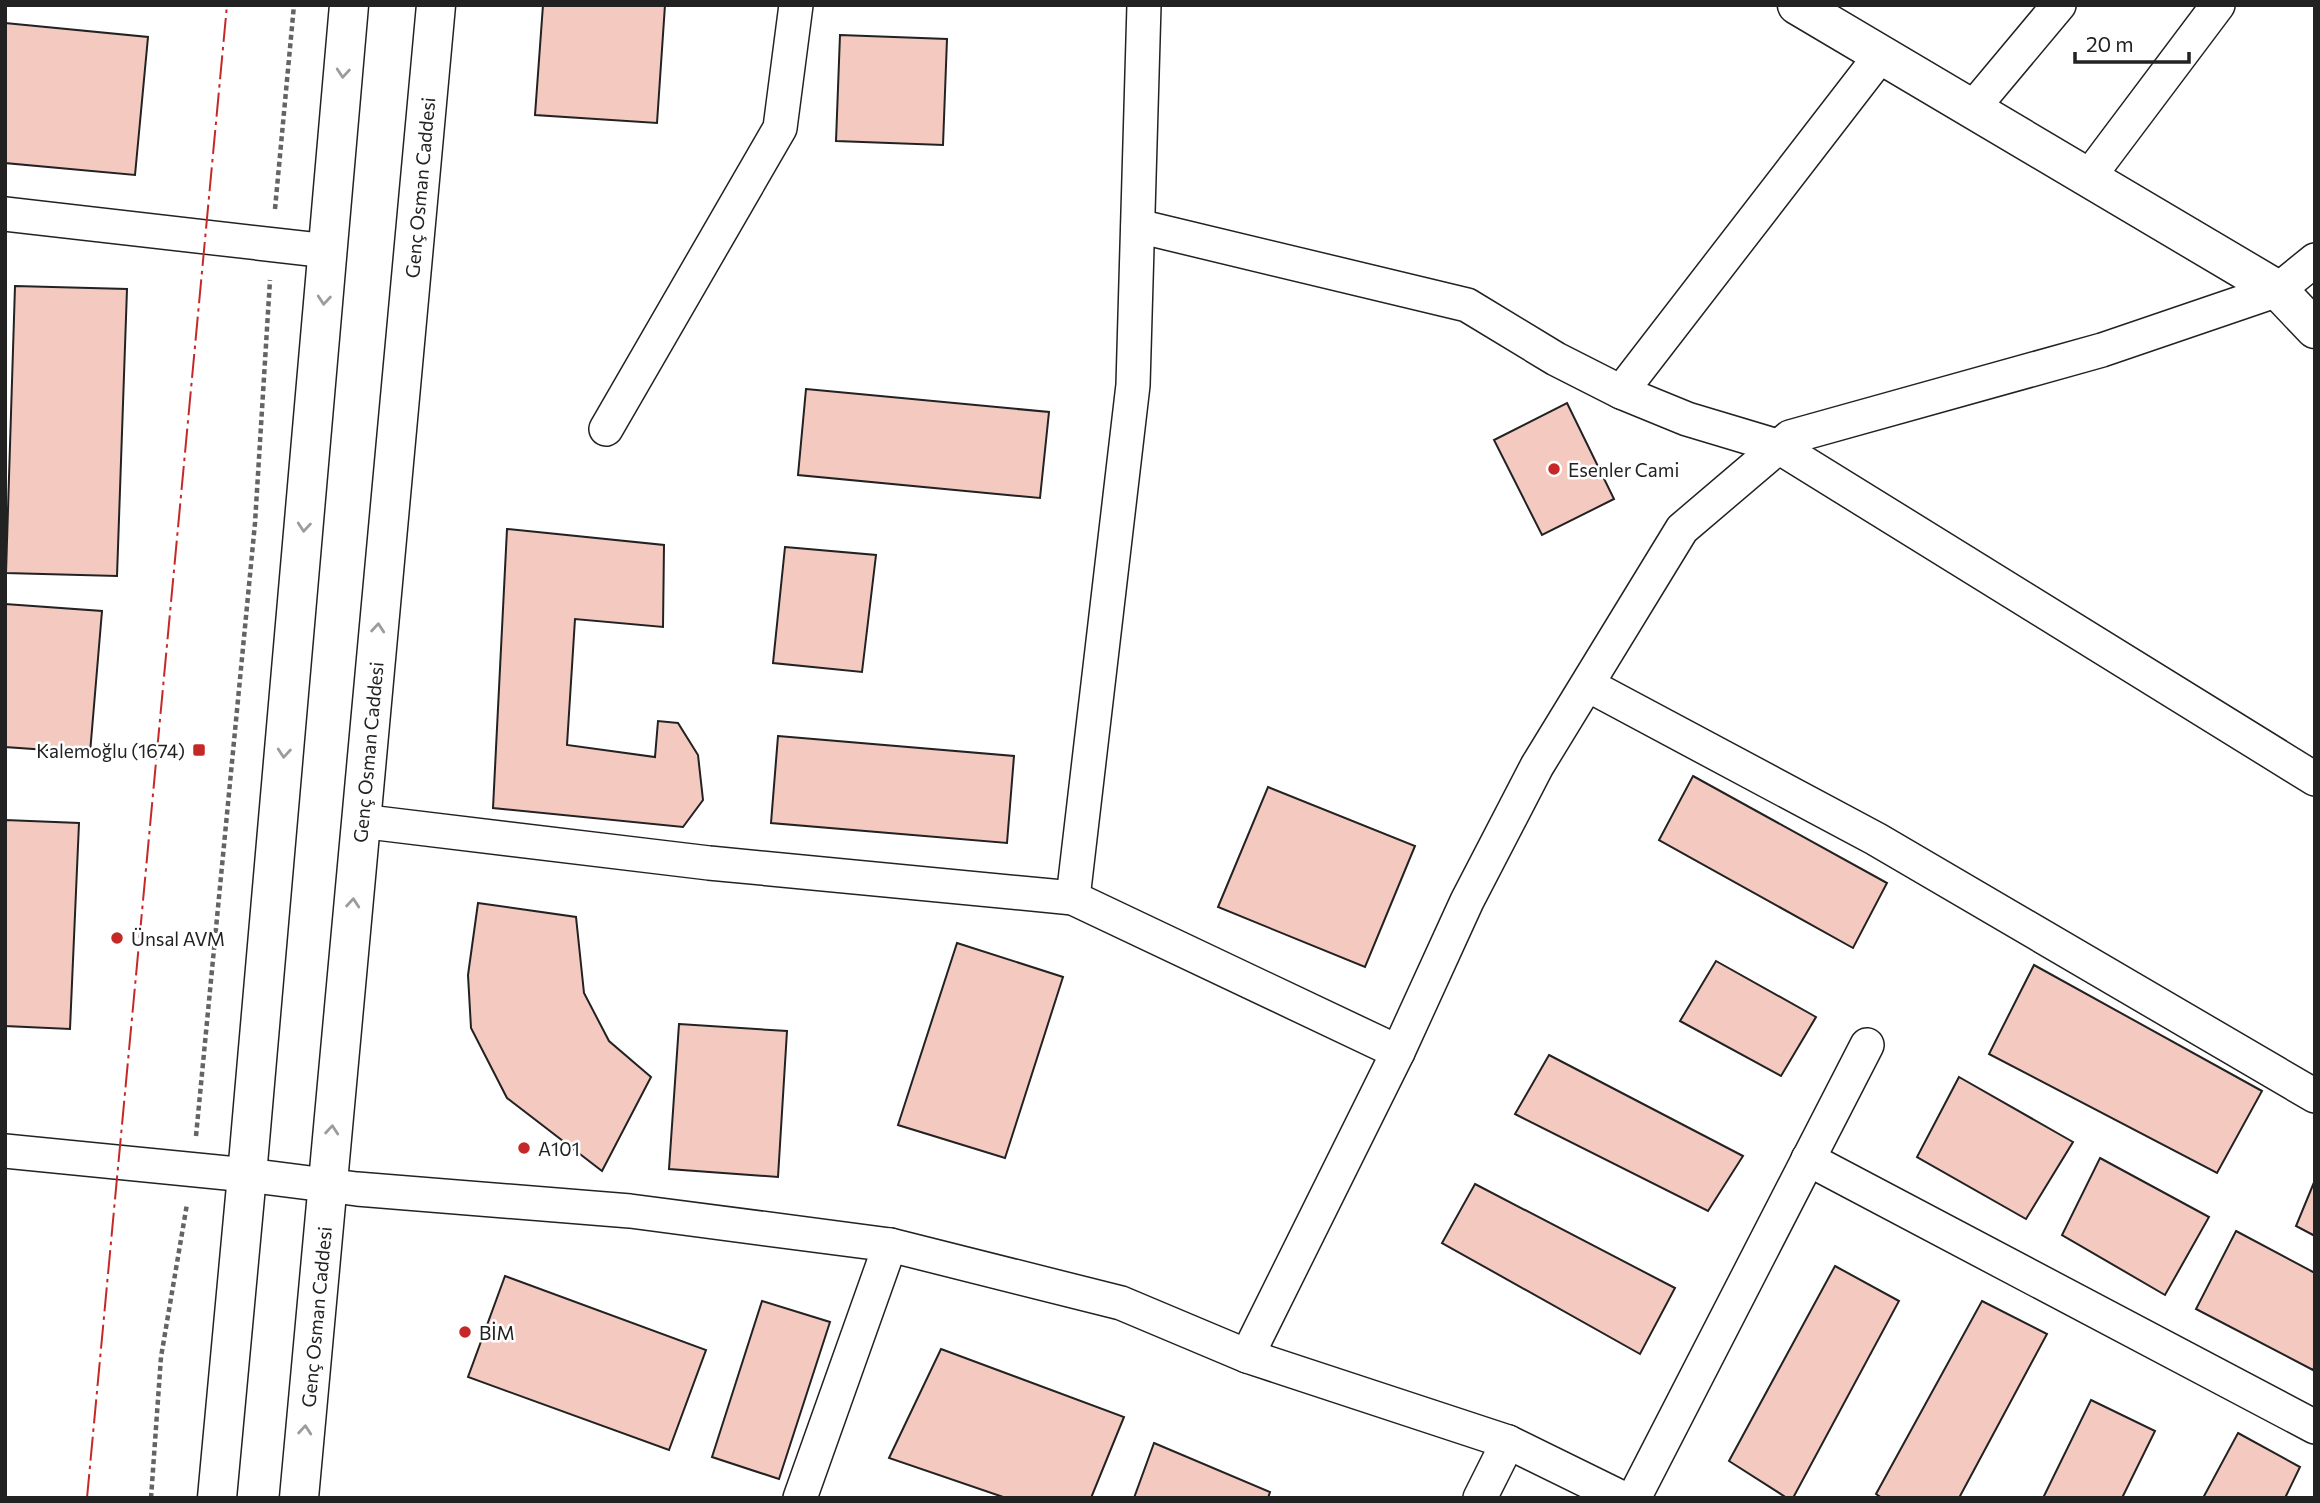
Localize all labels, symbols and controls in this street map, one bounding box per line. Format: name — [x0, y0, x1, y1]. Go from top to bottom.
scale bar — [2075, 21, 2189, 65]
text: 20 m — [2086, 31, 2134, 56]
one-way arrow — [336, 68, 351, 79]
street label: Genç Osman Caddesi — [400, 96, 439, 279]
one-way arrow — [316, 294, 331, 306]
place label: Esenler Cami — [1568, 458, 1679, 481]
marker: Esenler Cami — [1546, 461, 1562, 477]
one-way arrow — [297, 521, 312, 532]
one-way arrow — [370, 622, 385, 633]
street label: Genç Osman Caddesi — [348, 661, 387, 844]
place label: Kalemoğlu (1674) — [36, 739, 185, 762]
marker: Kalemoğlu (1674) — [191, 742, 207, 758]
one-way arrow — [277, 748, 292, 759]
one-way arrow — [345, 898, 360, 909]
place label: Ünsal AVM — [131, 927, 225, 950]
marker: Ünsal AVM — [109, 930, 125, 946]
one-way arrow — [324, 1124, 339, 1135]
place label: A101 — [538, 1137, 580, 1160]
marker: A101 — [516, 1140, 532, 1156]
street label: Genç Osman Caddesi — [296, 1225, 335, 1408]
place label: BİM — [479, 1321, 515, 1344]
marker: BİM — [457, 1324, 473, 1340]
one-way arrow — [297, 1424, 312, 1435]

